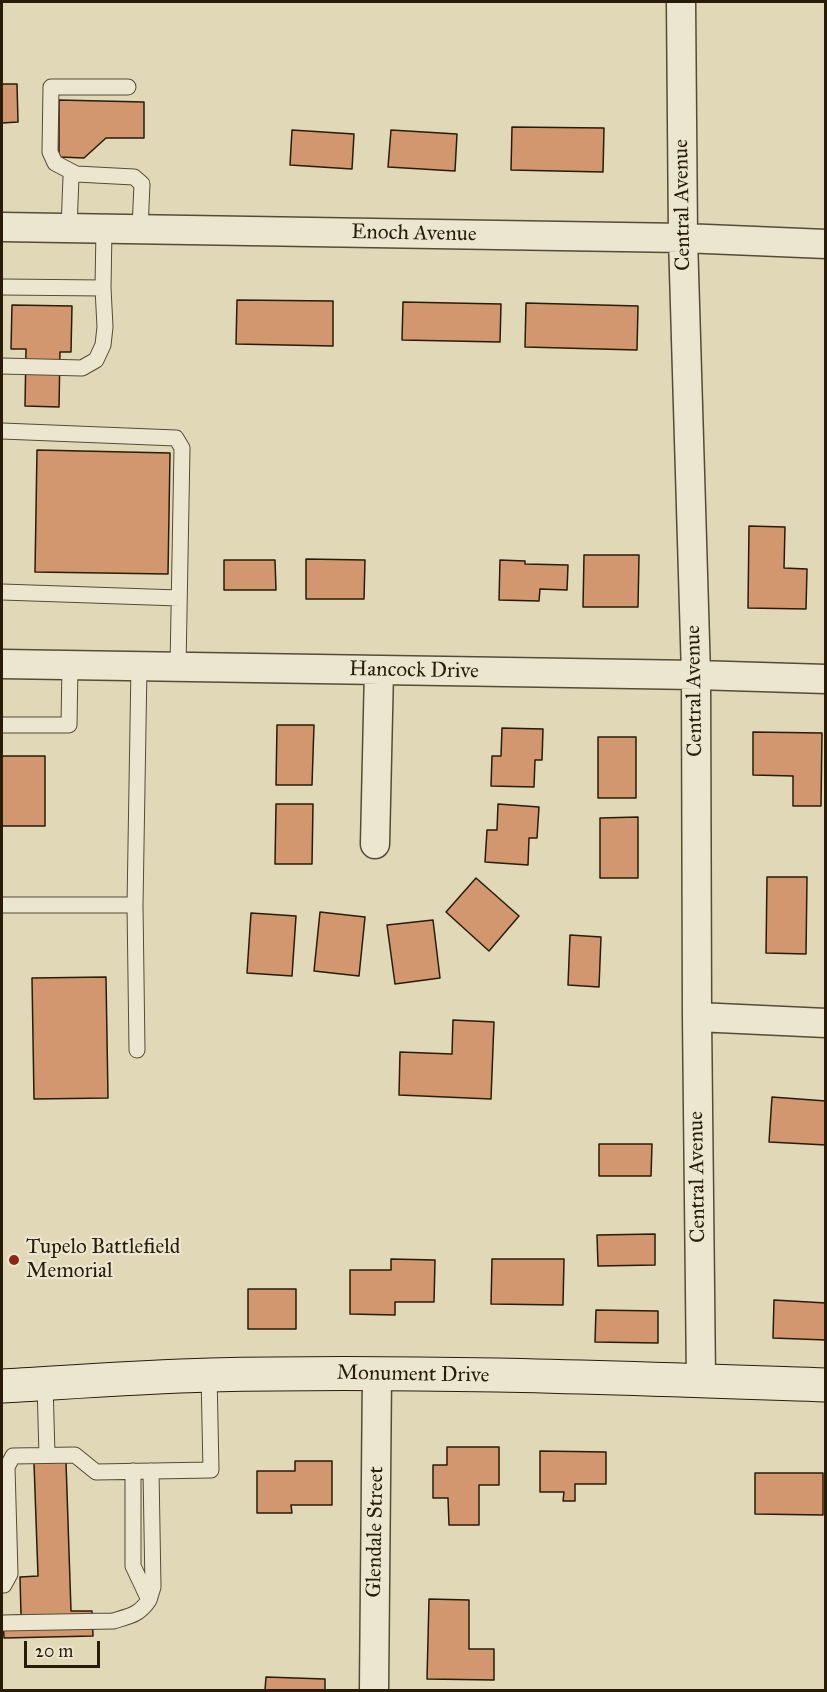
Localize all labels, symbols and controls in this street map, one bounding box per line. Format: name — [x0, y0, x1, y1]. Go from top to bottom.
street label: Central Avenue — [669, 139, 697, 271]
street label: Enoch Avenue — [351, 220, 477, 248]
street label: Central Avenue — [681, 625, 709, 757]
street label: Hancock Drive — [349, 657, 479, 685]
street label: Central Avenue — [684, 1111, 712, 1243]
place label: Tupelo Battlefield Memorial — [26, 1235, 180, 1285]
marker: Tupelo Battlefield Memorial — [7, 1253, 21, 1267]
street label: Monument Drive — [336, 1361, 490, 1389]
street label: Glendale Street — [362, 1466, 390, 1598]
scale bar — [27, 1629, 104, 1667]
text: 20 m — [35, 1640, 73, 1662]

